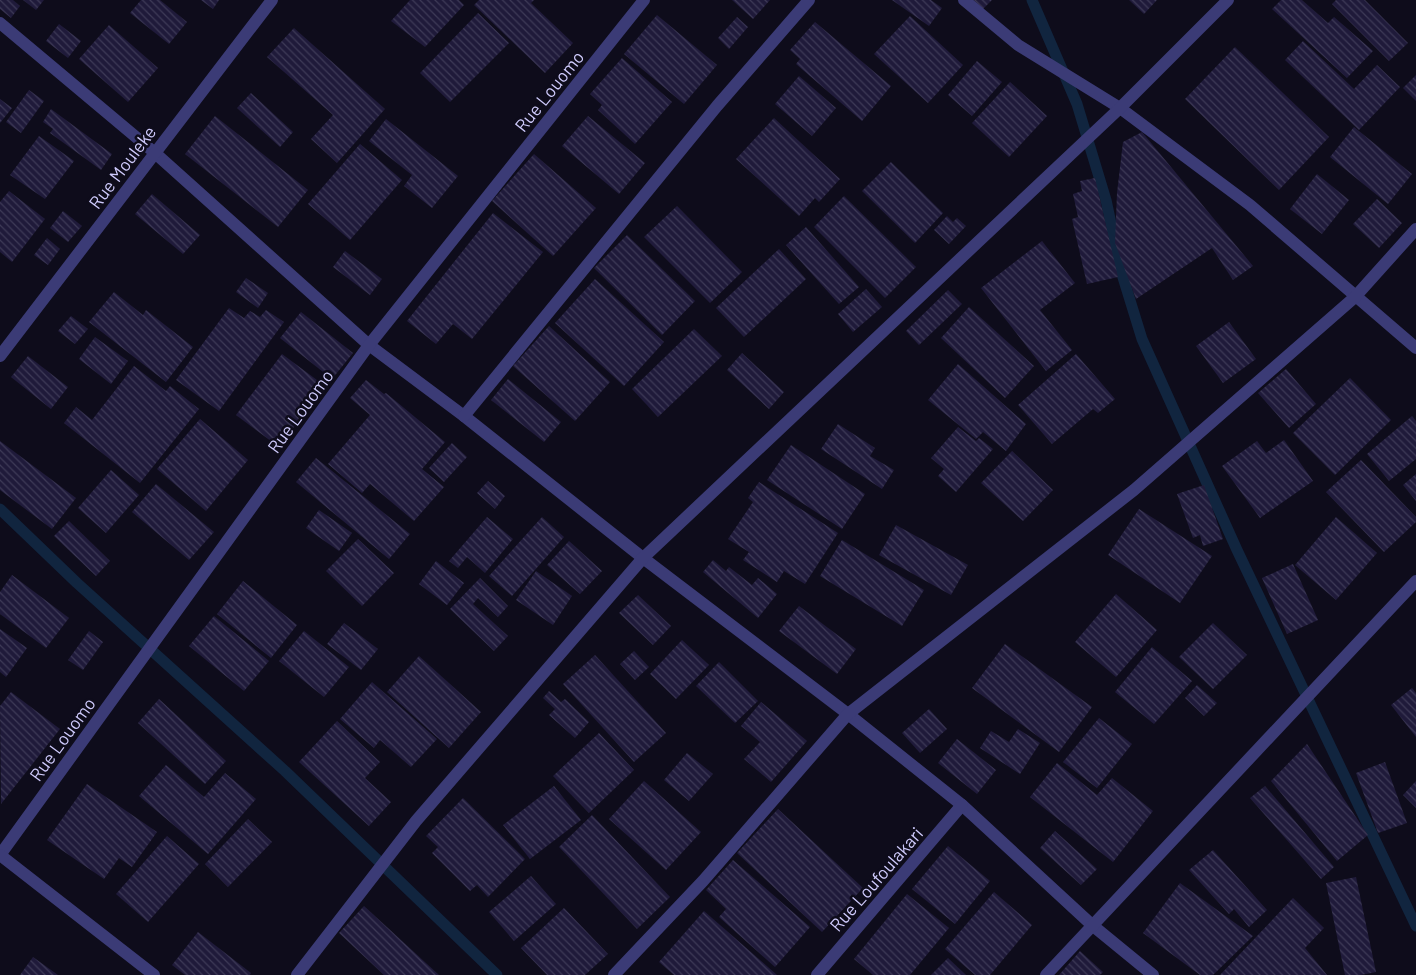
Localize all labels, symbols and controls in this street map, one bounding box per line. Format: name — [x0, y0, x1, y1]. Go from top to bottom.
street label: Rue Louomo — [510, 46, 588, 136]
street label: Rue Mouleke — [84, 121, 160, 213]
street label: Rue Louomo — [262, 365, 338, 457]
street label: Rue Louomo — [24, 693, 100, 785]
street label: Rue Loufoulakari — [825, 822, 927, 936]

